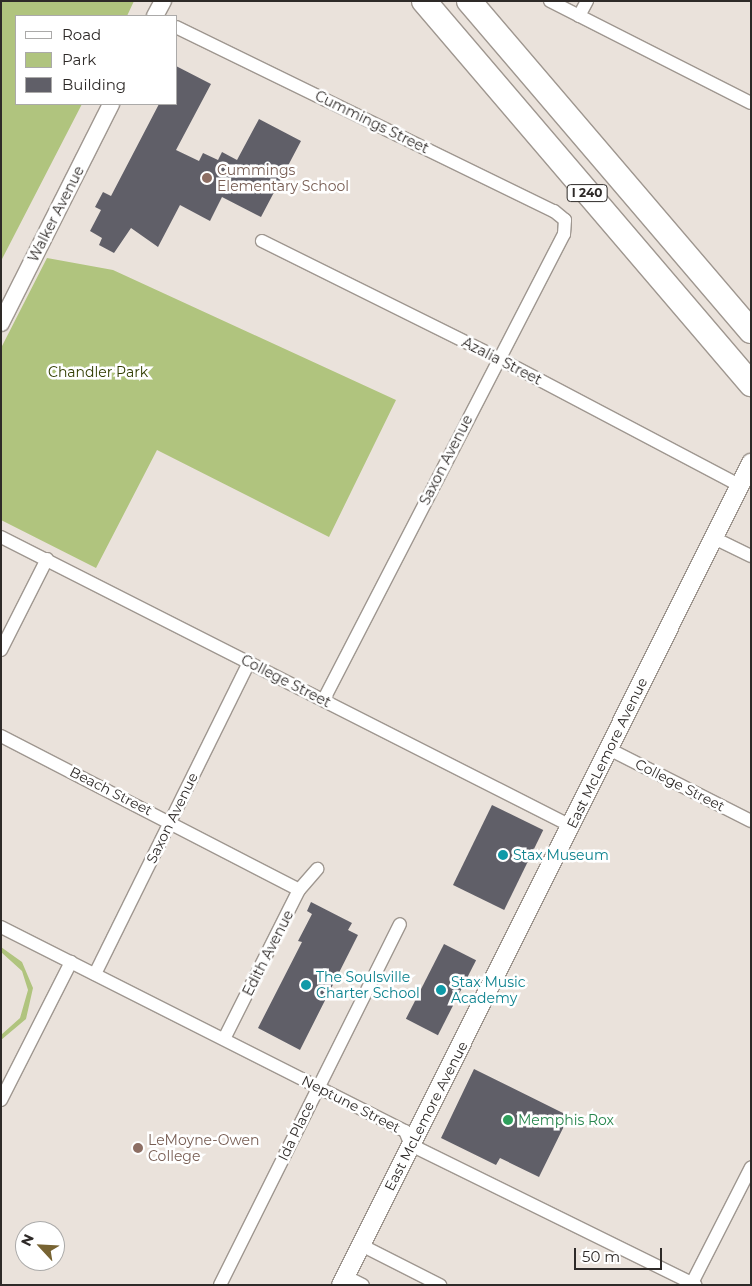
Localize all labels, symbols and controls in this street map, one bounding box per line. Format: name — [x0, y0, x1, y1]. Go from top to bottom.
legend — [15, 15, 178, 105]
text: Road — [62, 25, 101, 44]
text: Park — [62, 50, 96, 69]
text: Building — [62, 75, 126, 94]
street label: Cummings Street — [312, 87, 432, 157]
place label: Cummings Elementary School — [217, 162, 349, 194]
street label: Walker Avenue — [25, 163, 87, 265]
marker: Cummings Elementary School — [201, 172, 213, 184]
road number: I 240 — [566, 184, 608, 202]
street label: Azalia Street — [459, 334, 545, 388]
park label: Chandler Park — [48, 364, 148, 380]
street label: Saxon Avenue — [416, 412, 476, 508]
street label: College Street — [238, 651, 334, 711]
street label: East McLemore Avenue — [563, 675, 651, 831]
street label: College Street — [632, 755, 728, 815]
street label: Beach Street — [67, 763, 155, 819]
street label: Saxon Avenue — [143, 770, 201, 866]
place label: Stax Museum — [513, 847, 609, 863]
marker: Stax Museum — [497, 849, 509, 861]
street label: Edith Avenue — [239, 907, 297, 999]
place label: The Soulsville Charter School — [316, 969, 420, 1002]
place label: Stax Music Academy — [451, 974, 526, 1006]
marker: The Soulsville Charter School — [300, 979, 312, 991]
marker: Stax Music Academy — [435, 984, 447, 996]
street label: East McLemore Avenue — [381, 1038, 471, 1194]
street label: Neptune Street — [299, 1072, 403, 1136]
street label: Ida Place — [274, 1099, 318, 1163]
place label: Memphis Rox — [518, 1112, 614, 1128]
marker: Memphis Rox — [502, 1114, 514, 1126]
place label: LeMoyne-Owen College — [148, 1132, 259, 1164]
marker: LeMoyne-Owen College — [132, 1142, 144, 1154]
north arrow — [15, 1221, 65, 1271]
text: N — [17, 1231, 38, 1249]
scale bar — [577, 1238, 664, 1270]
text: 50 m — [582, 1247, 620, 1266]

